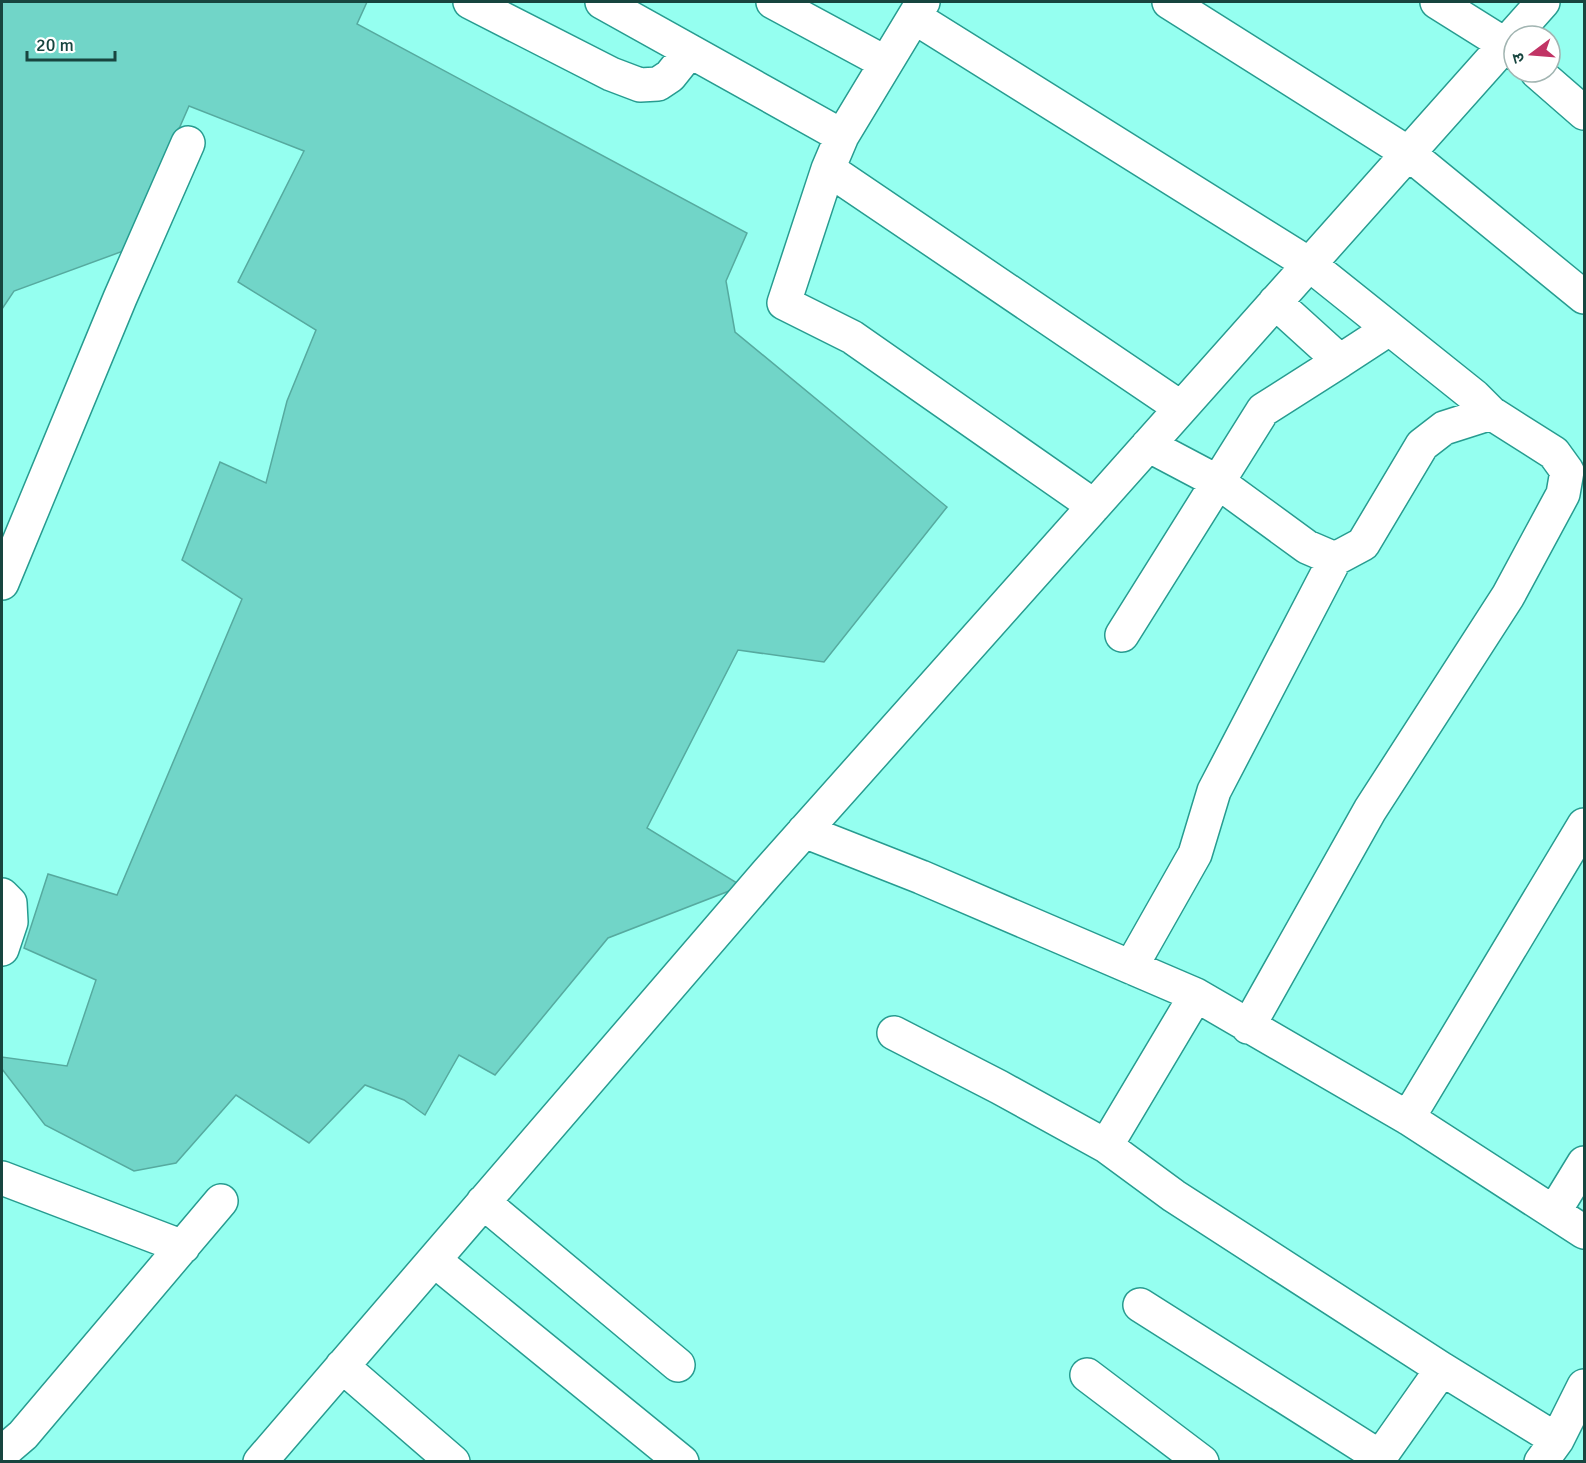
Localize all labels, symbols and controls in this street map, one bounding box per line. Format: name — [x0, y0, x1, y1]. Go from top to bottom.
scale bar — [27, 24, 116, 62]
north arrow — [1502, 24, 1562, 84]
text: 20 m — [36, 34, 74, 56]
text: उ — [1507, 50, 1529, 65]

